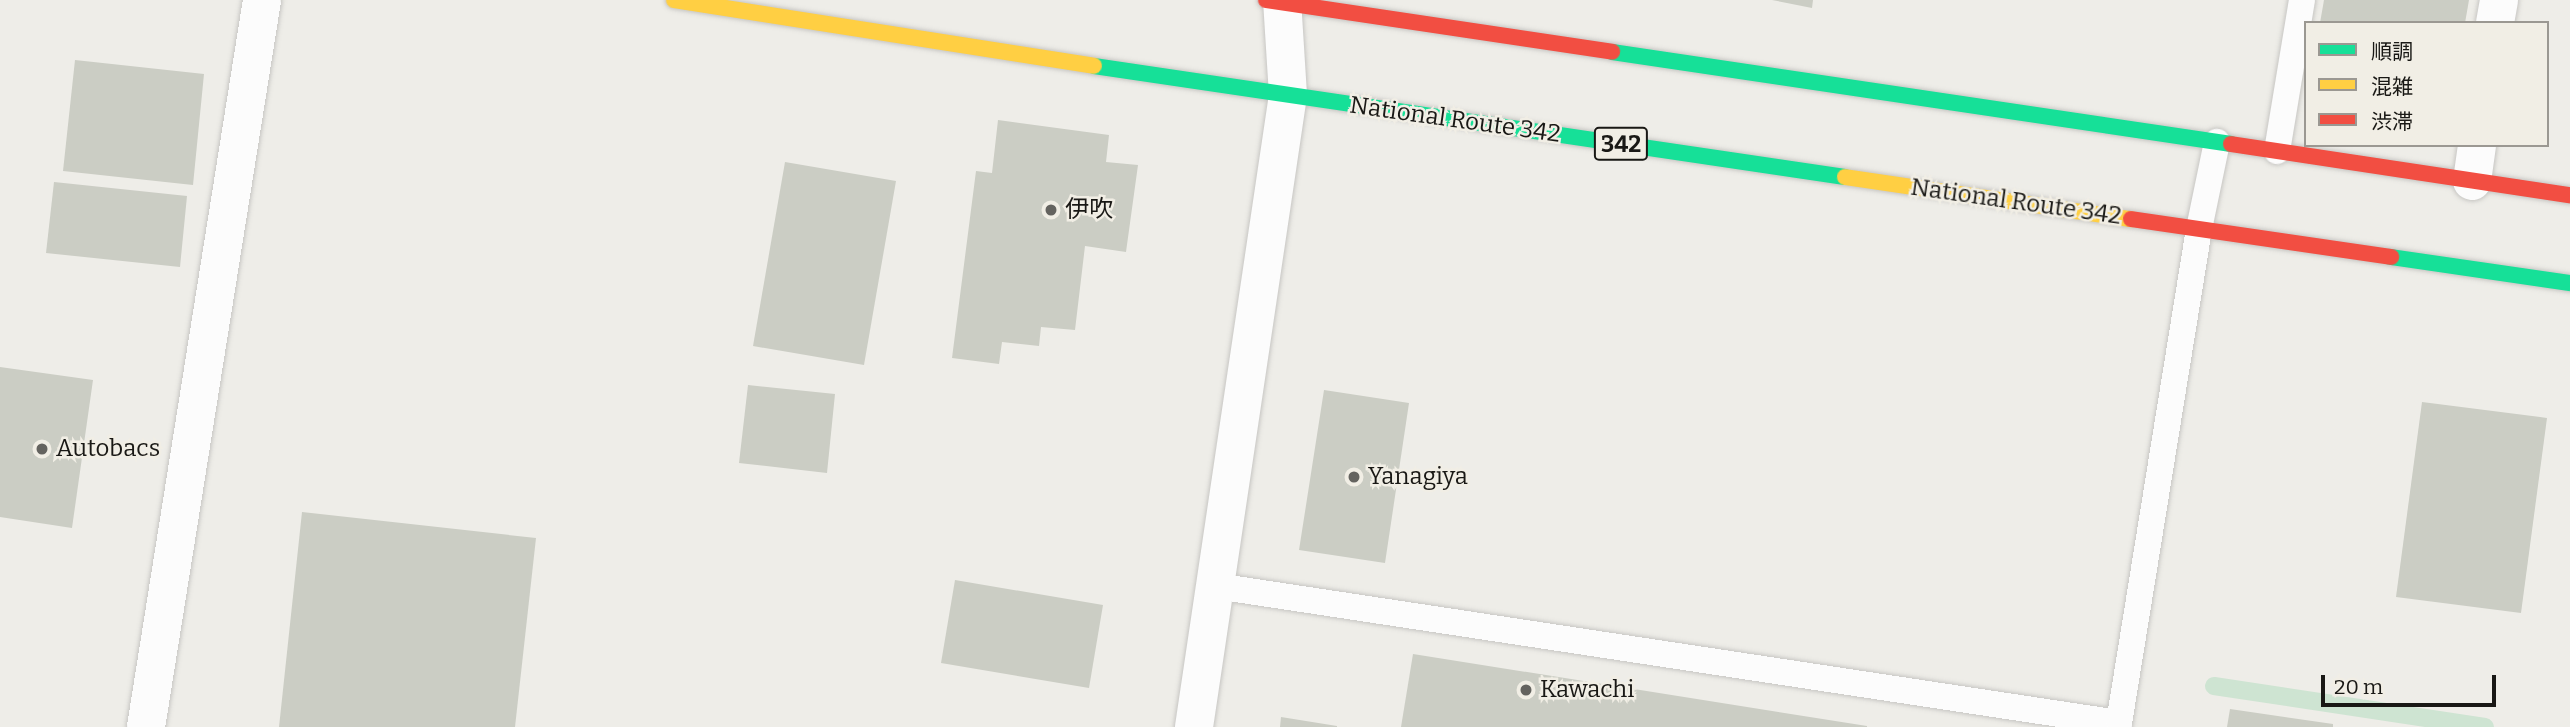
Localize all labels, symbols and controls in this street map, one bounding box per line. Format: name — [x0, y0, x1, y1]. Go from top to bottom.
legend — [2304, 21, 2549, 147]
text: 順調 — [2371, 39, 2413, 65]
text: 混雑 — [2371, 74, 2413, 100]
street label: National Route 342 — [1348, 91, 1562, 149]
text: 渋滞 — [2371, 109, 2413, 135]
road number: 342 — [1593, 125, 1649, 164]
street label: National Route 342 — [1909, 173, 2123, 231]
place label: 伊吹 — [1065, 196, 1113, 224]
marker: 伊吹 — [1043, 202, 1059, 218]
place label: Autobacs — [56, 435, 160, 463]
marker: Autobacs — [34, 441, 50, 457]
place label: Yanagiya — [1368, 463, 1468, 491]
marker: Yanagiya — [1346, 469, 1362, 485]
scale bar — [2325, 660, 2500, 704]
text: 20 m — [2334, 674, 2383, 700]
place label: Kawachi — [1540, 676, 1634, 704]
marker: Kawachi — [1518, 682, 1534, 698]

